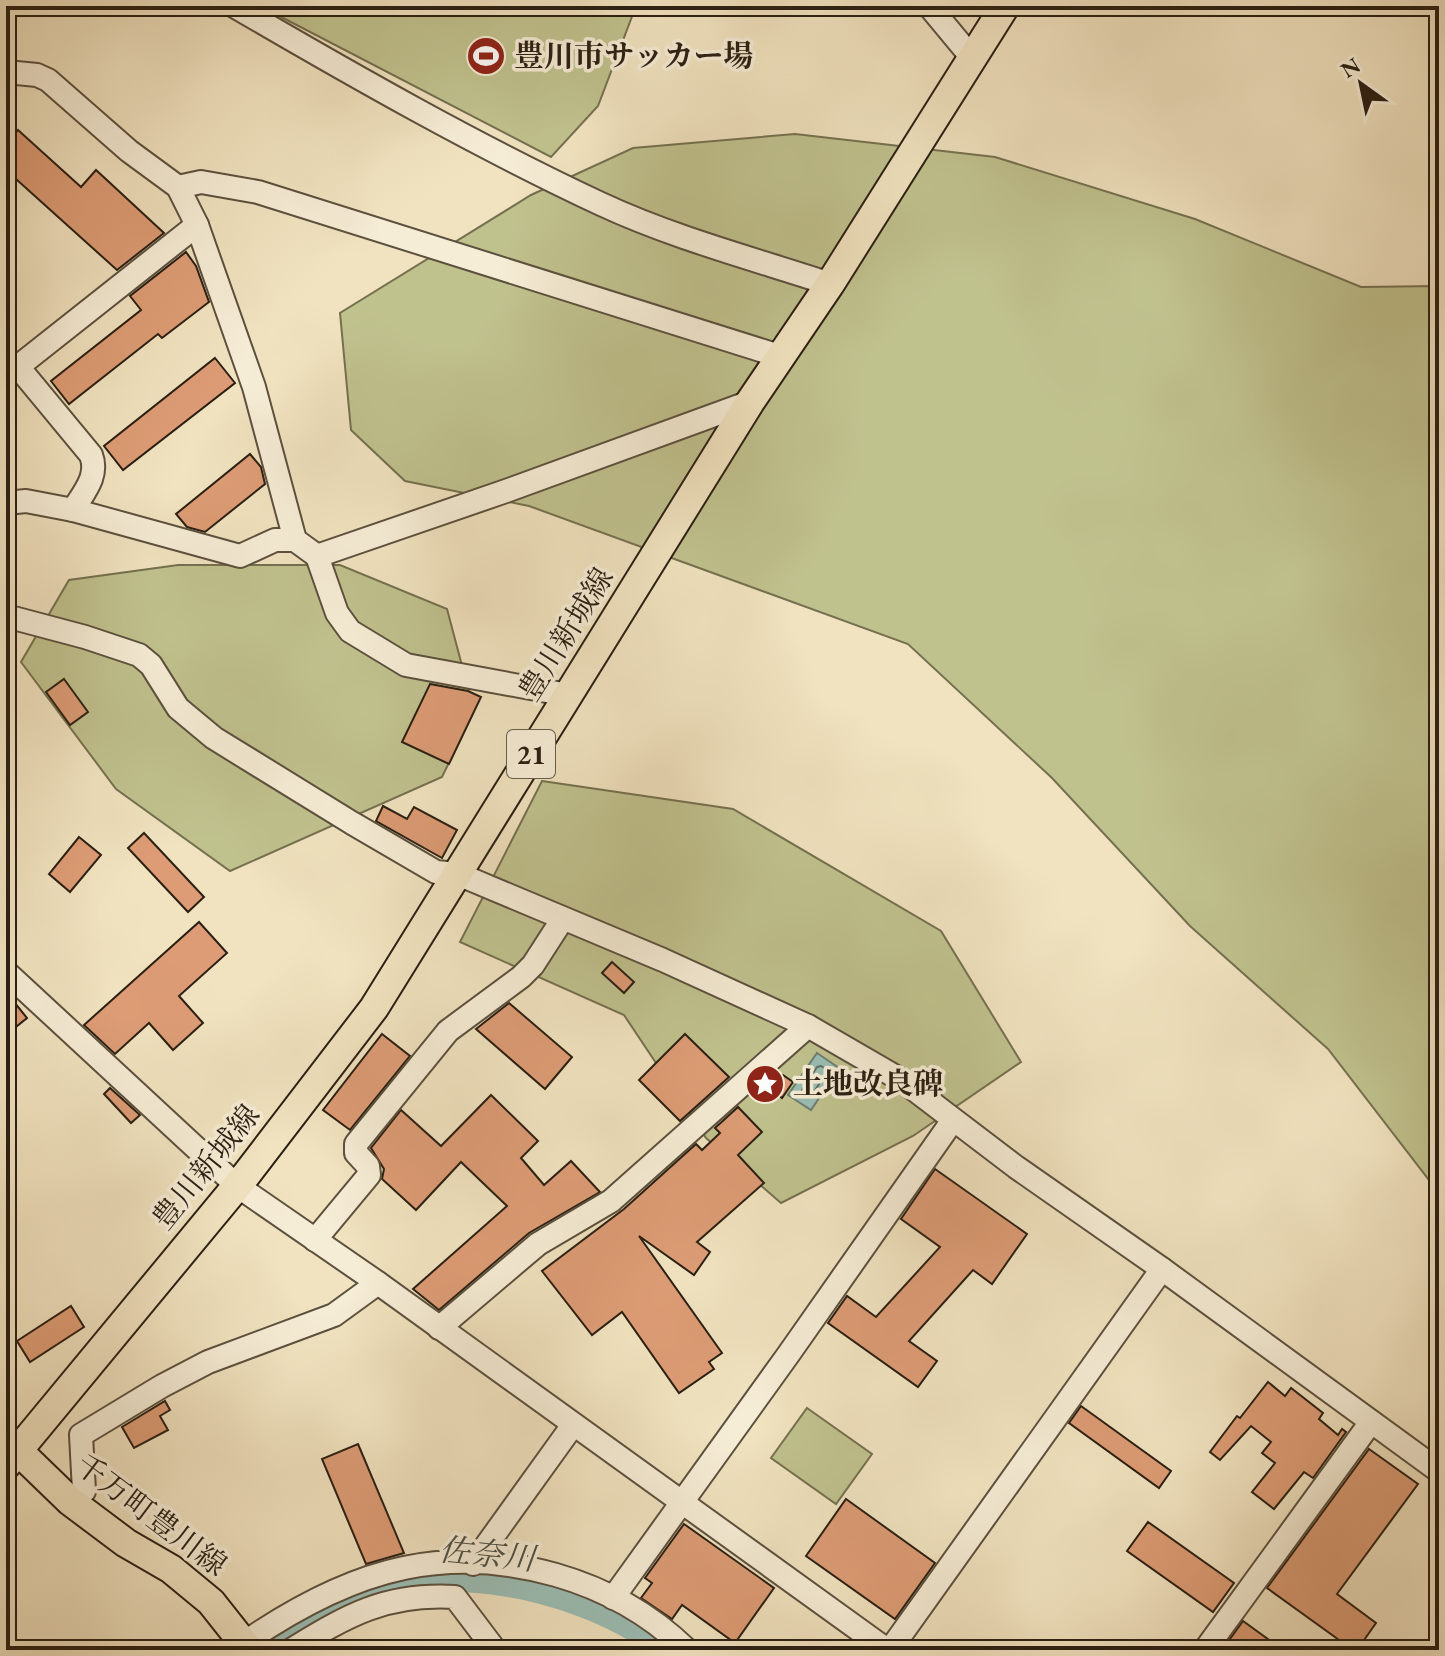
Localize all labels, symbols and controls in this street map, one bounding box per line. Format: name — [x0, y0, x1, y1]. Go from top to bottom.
sports icon: 豊川市サッカー場 — [465, 35, 507, 77]
place label: 豊川市サッカー場 — [514, 36, 753, 75]
north arrow — [1321, 44, 1401, 124]
text: N — [1335, 51, 1366, 85]
street label: 豊川新城線 — [509, 560, 622, 708]
road number: 21 — [507, 730, 555, 778]
place icon: 土地改良碑 — [744, 1063, 786, 1105]
place label: 土地改良碑 — [793, 1064, 943, 1103]
street label: 豊川新城線 — [143, 1096, 268, 1237]
street label: 千万町豊川線 — [68, 1445, 235, 1584]
water label: 佐奈川 — [437, 1528, 540, 1580]

